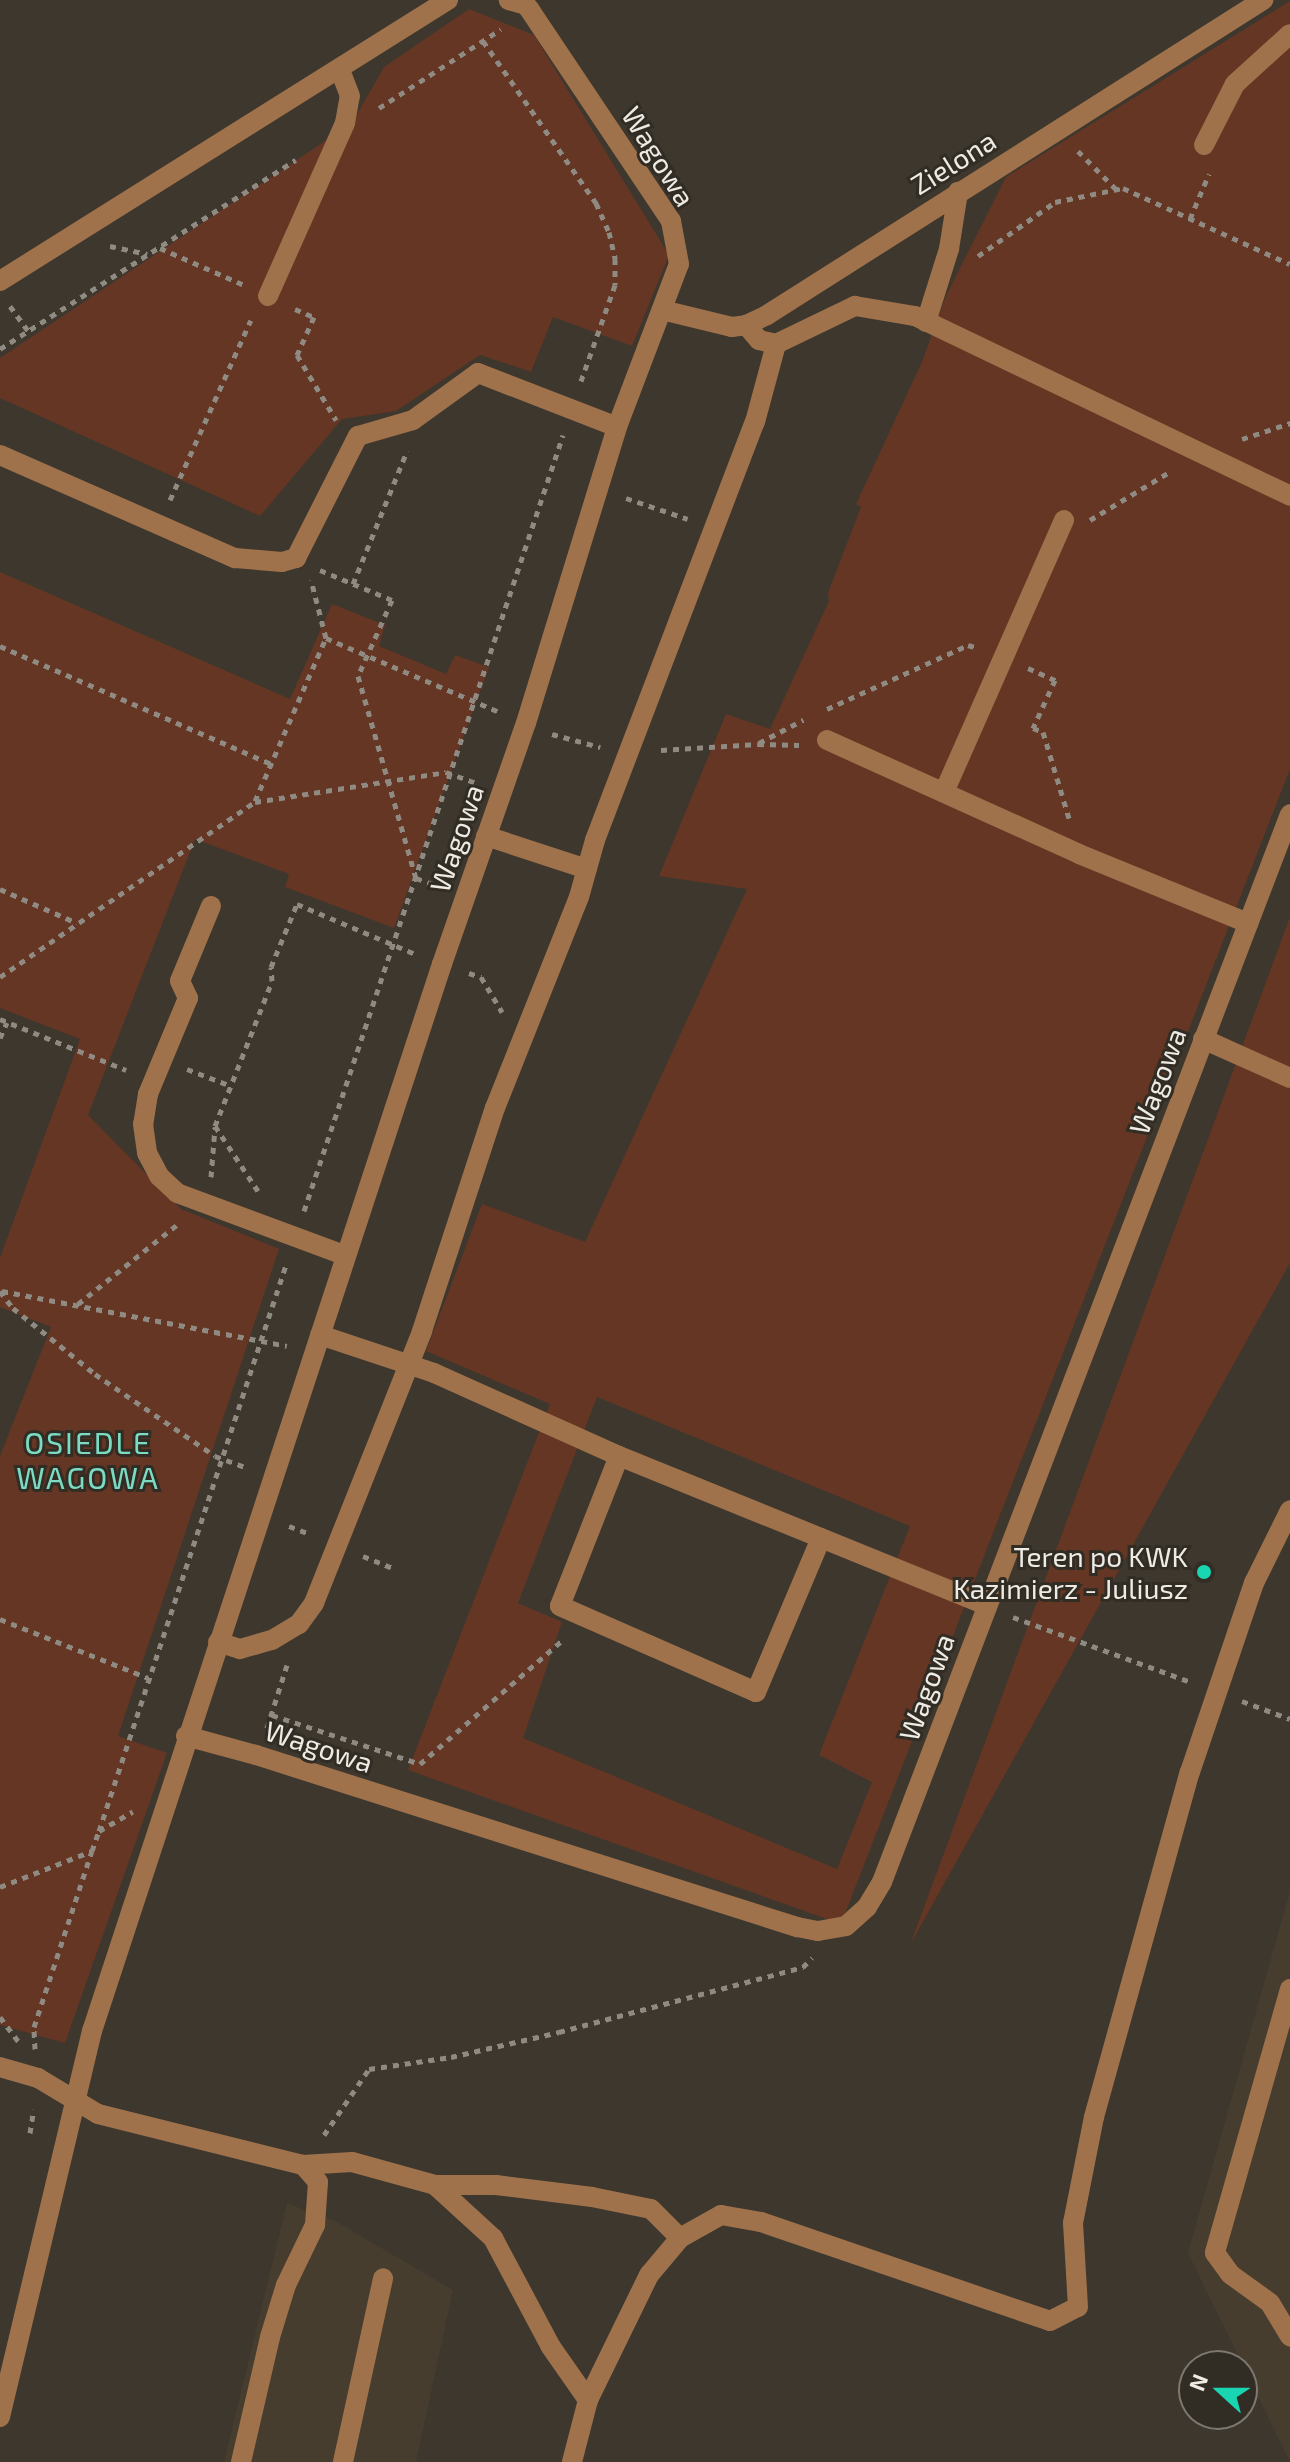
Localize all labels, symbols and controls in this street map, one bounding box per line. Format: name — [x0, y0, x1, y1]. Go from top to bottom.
street label: Wagowa — [615, 100, 703, 212]
street label: Zielona — [904, 123, 1002, 201]
street label: Wagowa — [422, 780, 490, 896]
street label: Wagowa — [1121, 1023, 1193, 1139]
district label: OSIEDLE WAGOWA — [16, 1424, 160, 1494]
place label: Teren po KWK Kazimierz - Juliusz — [953, 1539, 1188, 1605]
marker: Teren po KWK Kazimierz - Juliusz — [1195, 1563, 1213, 1581]
street label: Wagowa — [891, 1629, 961, 1745]
street label: Wagowa — [261, 1713, 377, 1779]
north arrow — [1178, 2350, 1258, 2430]
text: N — [1182, 2370, 1212, 2394]

